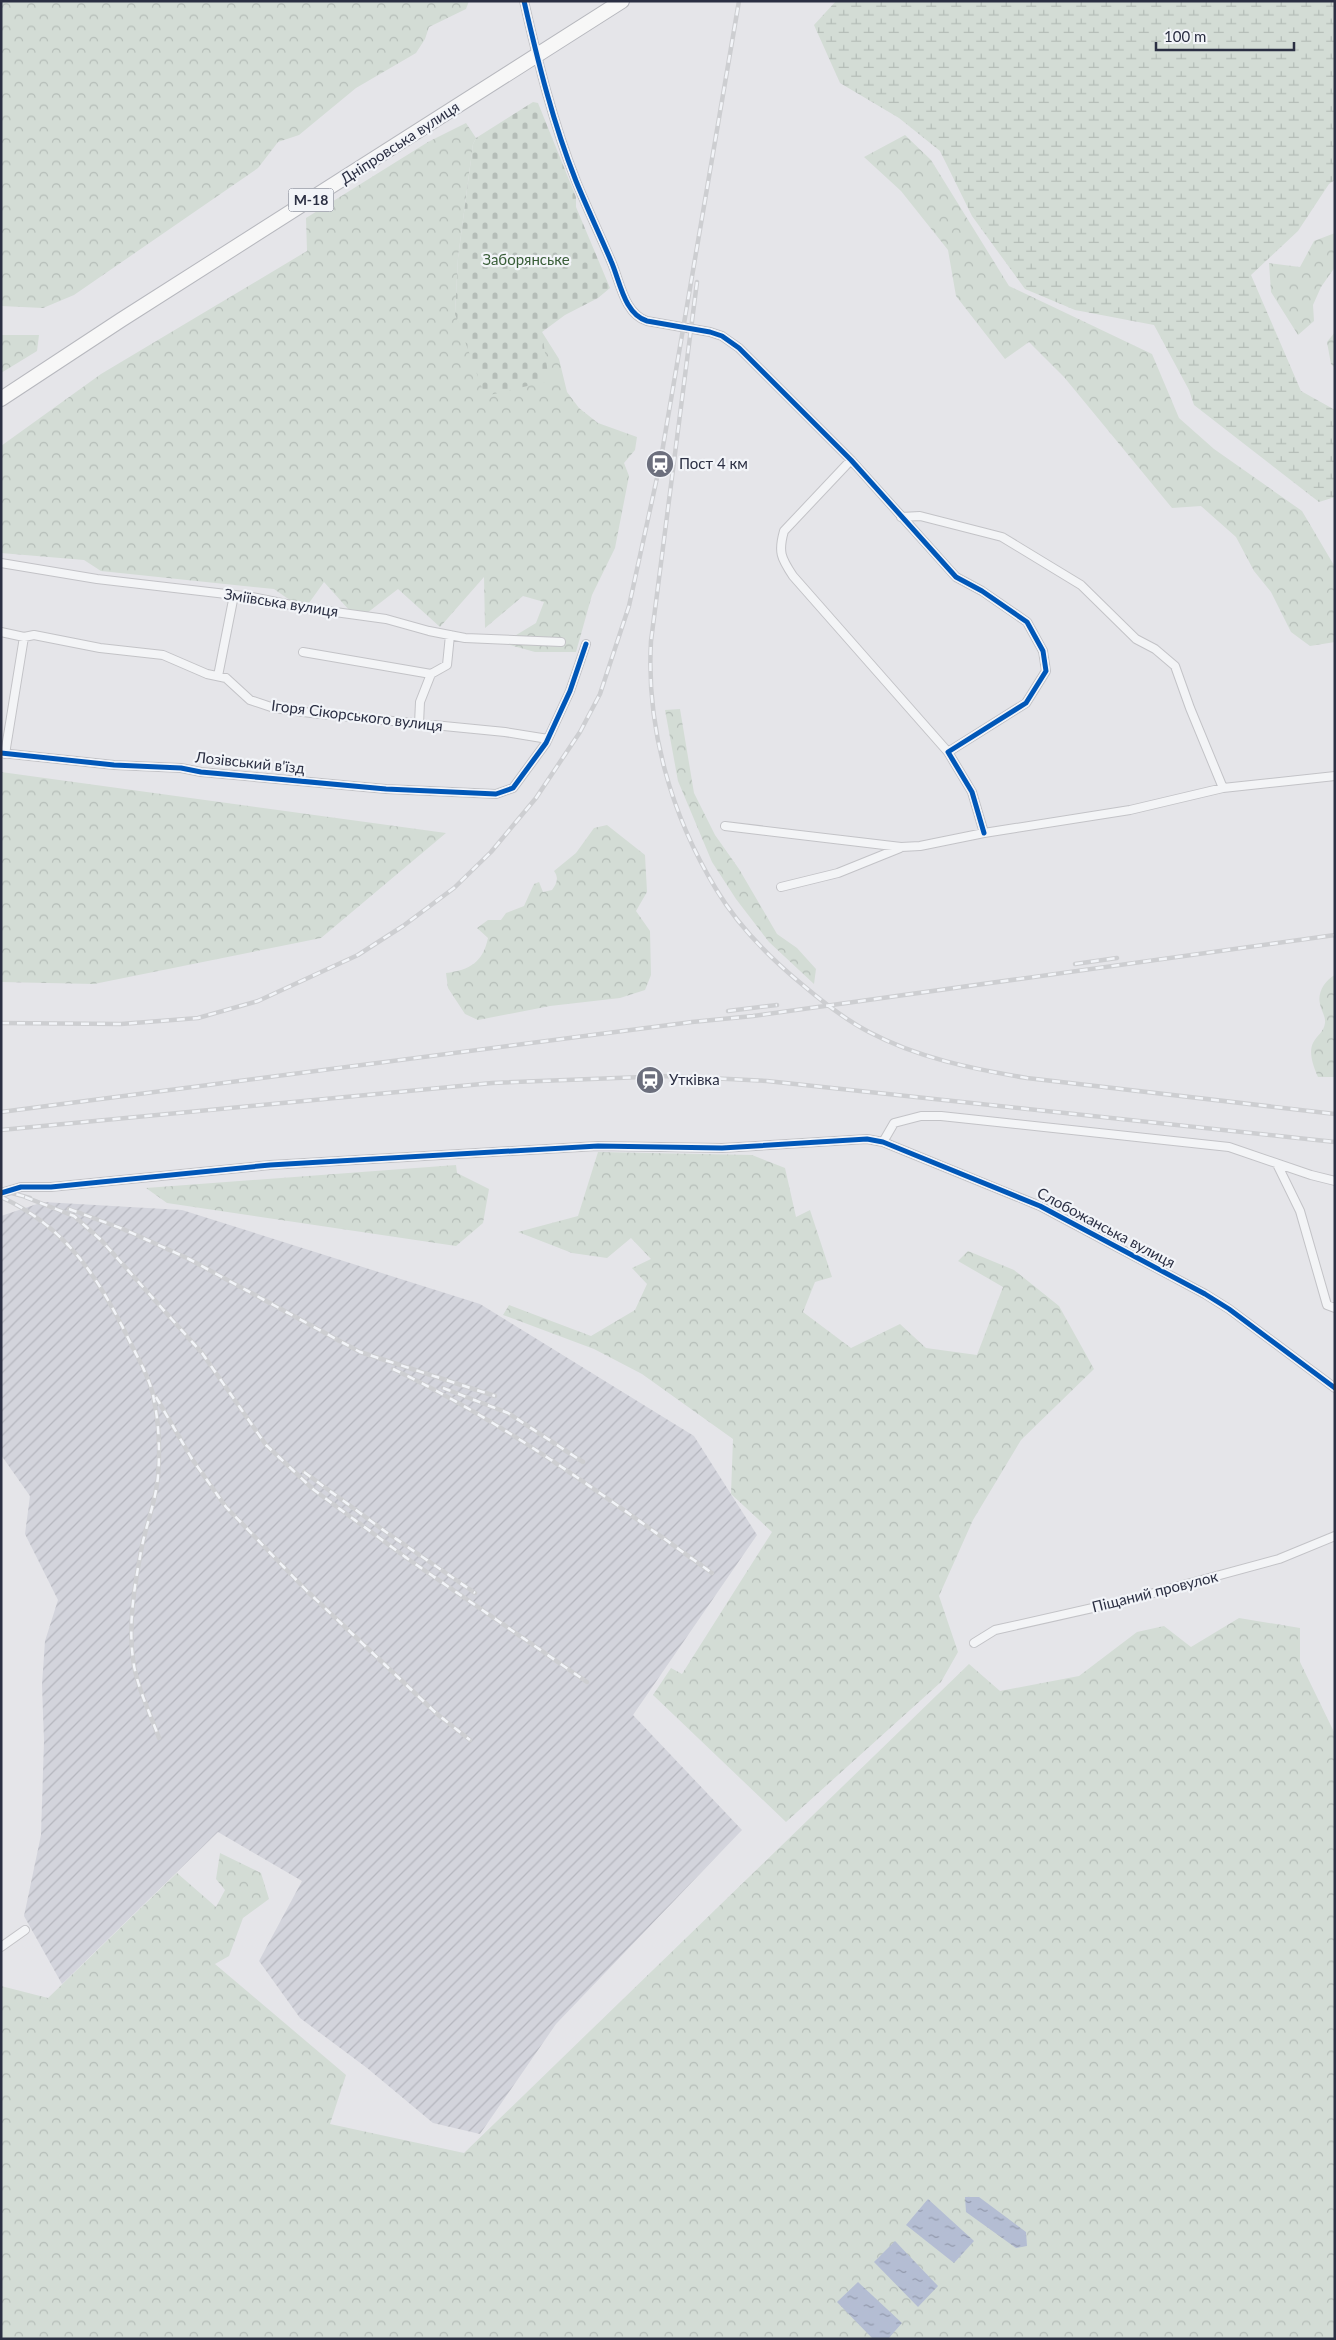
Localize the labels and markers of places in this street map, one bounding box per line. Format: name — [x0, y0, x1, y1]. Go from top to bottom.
station icon: Пост 4 км — [645, 449, 675, 479]
place label: Пост 4 км — [679, 454, 748, 472]
station icon: Уткiвка — [635, 1065, 665, 1095]
place label: Уткiвка — [669, 1070, 720, 1088]

